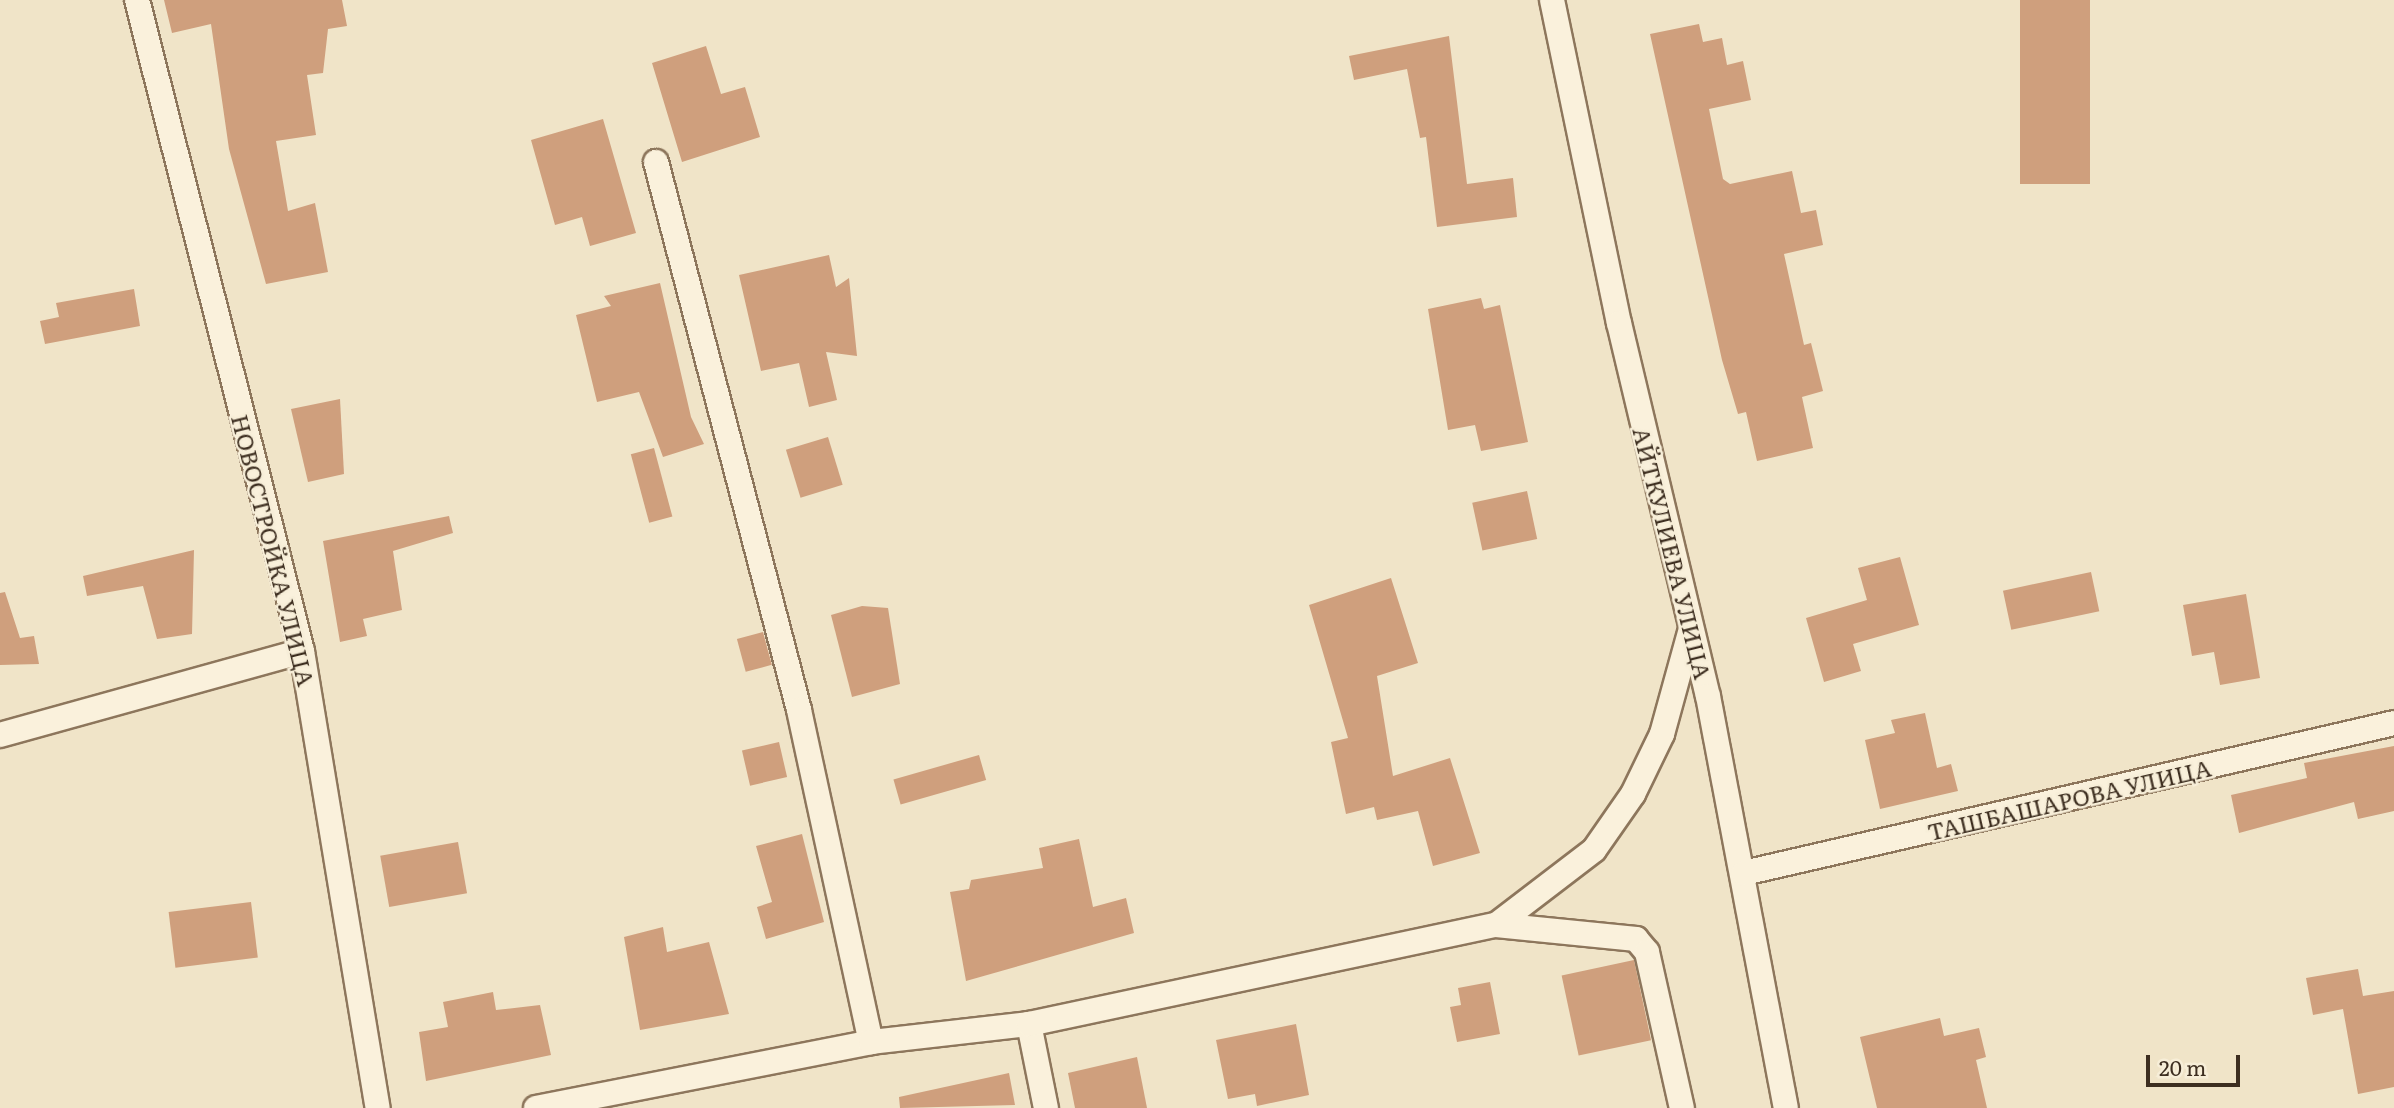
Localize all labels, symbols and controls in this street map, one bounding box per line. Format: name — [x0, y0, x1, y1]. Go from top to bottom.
street label: НОВОСТРОЙКА УЛИЦА — [227, 411, 321, 689]
street label: АЙТКУЛИЕВА УЛИЦА — [1628, 424, 1718, 682]
street label: ТАШБАШАРОВА УЛИЦА — [1925, 753, 2213, 845]
scale bar — [2149, 1042, 2244, 1086]
text: 20 m — [2159, 1051, 2206, 1082]

